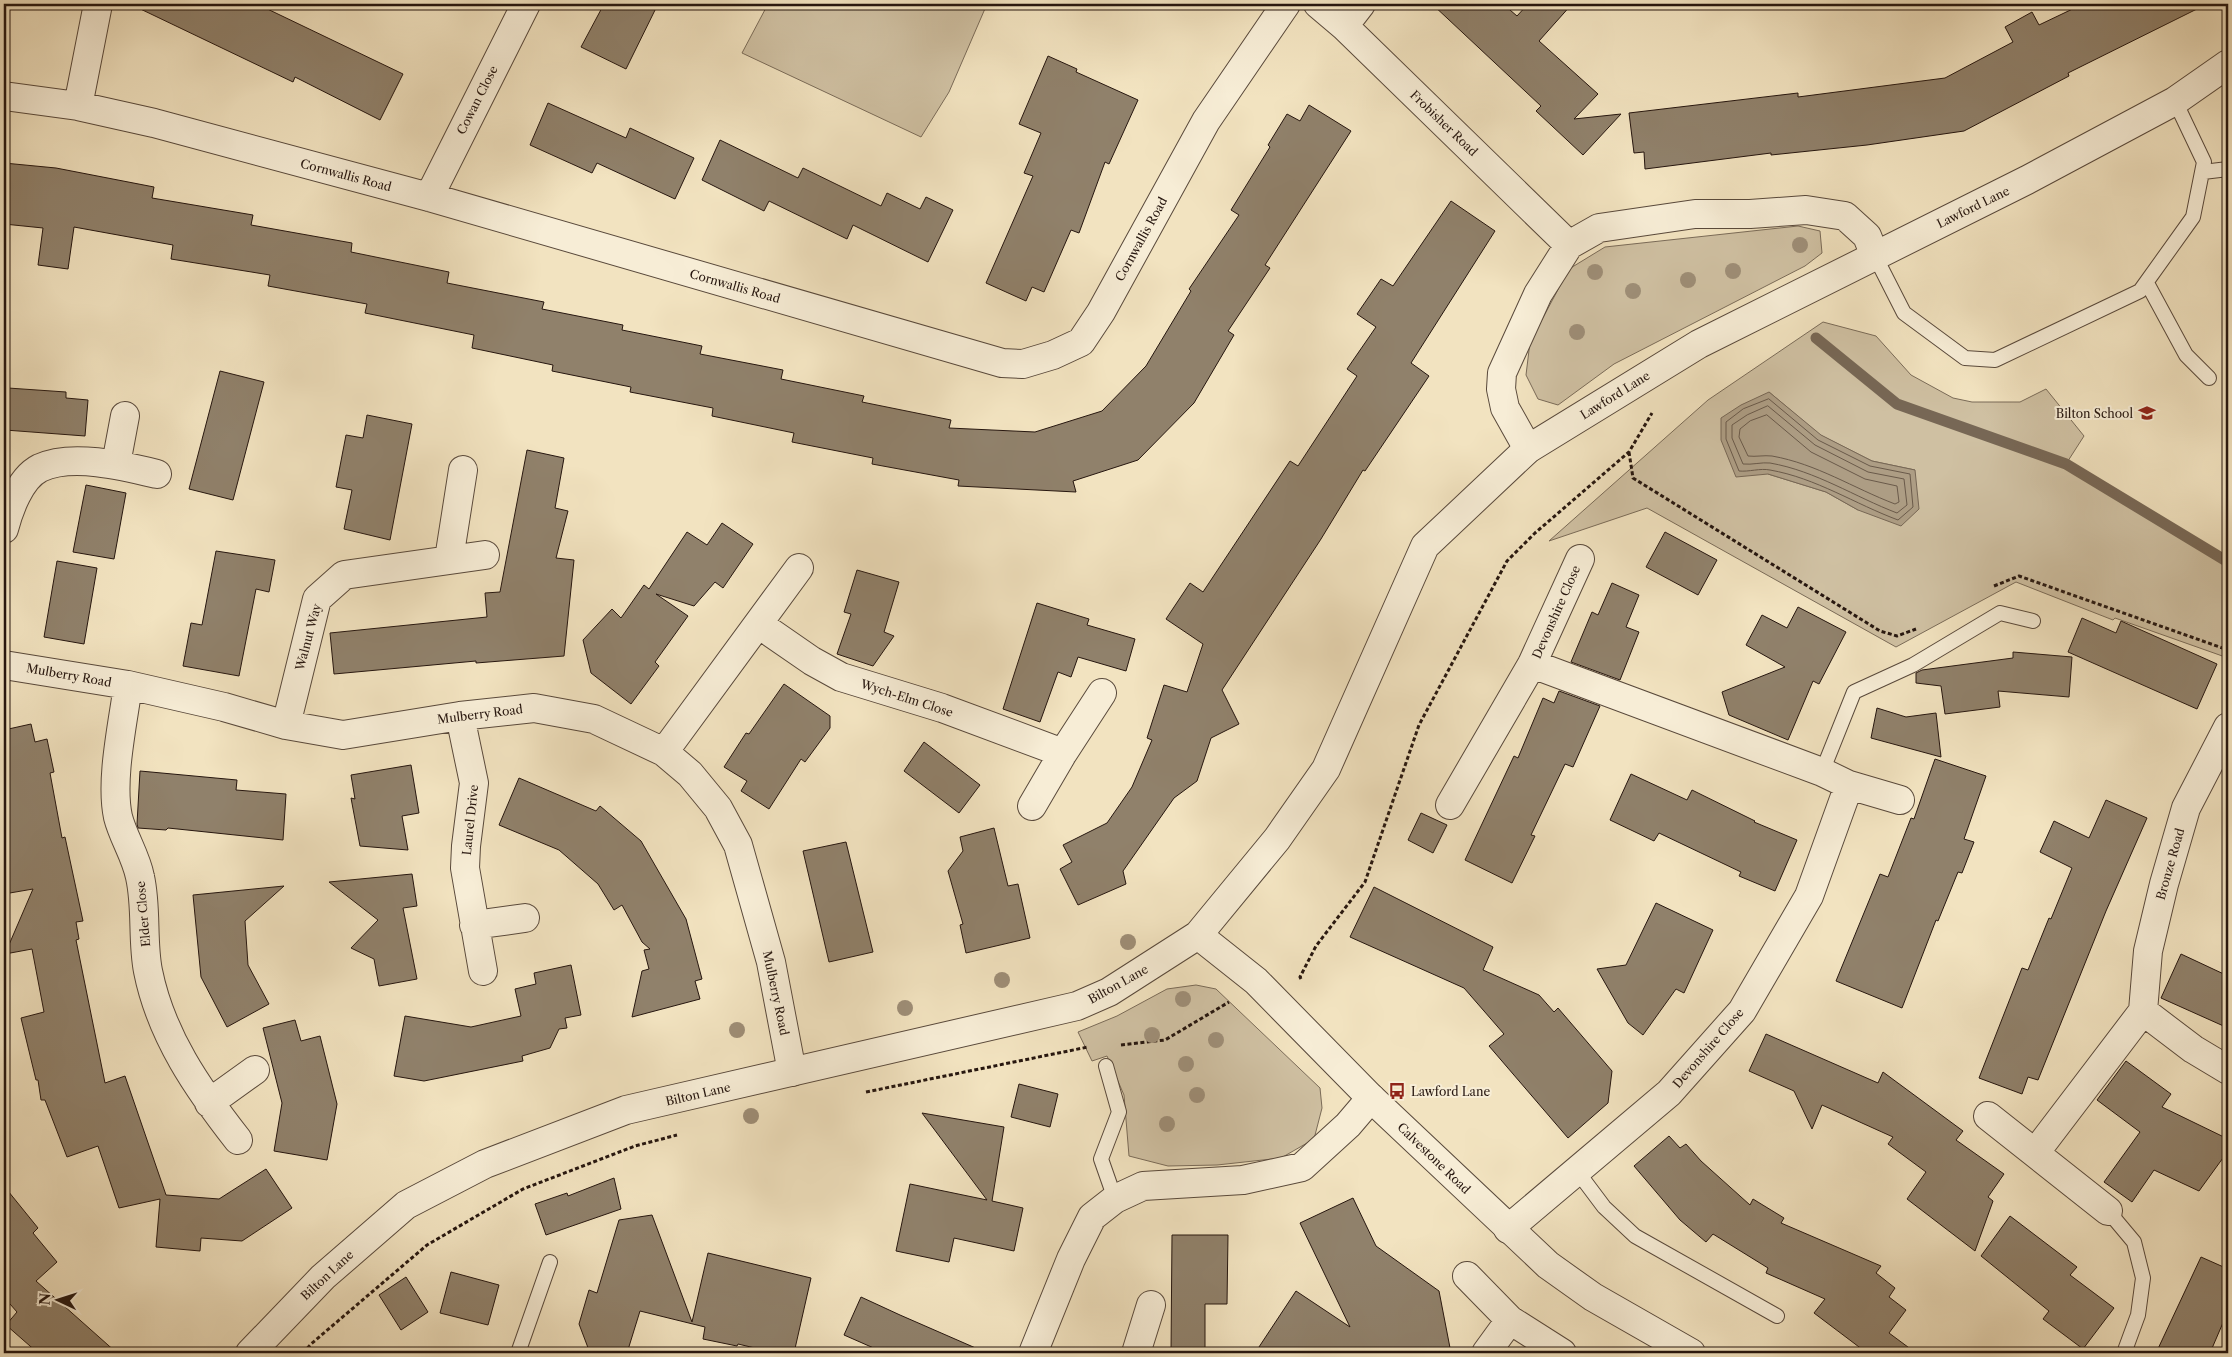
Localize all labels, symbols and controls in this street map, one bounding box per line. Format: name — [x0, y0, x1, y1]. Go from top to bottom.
street label: Cowan Close — [453, 63, 501, 137]
street label: Frobisher Road — [1407, 87, 1481, 159]
street label: Cornwallis Road — [299, 156, 394, 195]
street label: Lawford Lane — [1934, 183, 2012, 231]
street label: Cornwallis Road — [1112, 194, 1171, 284]
street label: Cornwallis Road — [688, 266, 783, 306]
street label: Lawford Lane — [1577, 368, 1653, 422]
school or university icon: Bilton School — [2137, 403, 2157, 423]
place label: Bilton School — [2056, 406, 2133, 421]
street label: Devonshire Close — [1529, 563, 1583, 661]
street label: Walnut Way — [292, 602, 324, 673]
street label: Mulberry Road — [25, 660, 113, 690]
street label: Wych-Elm Close — [858, 676, 955, 720]
street label: Mulberry Road — [436, 701, 524, 727]
street label: Laurel Drive — [459, 784, 481, 856]
street label: Bronze Road — [2153, 826, 2188, 902]
street label: Elder Close — [133, 880, 153, 948]
street label: Mulberry Road — [760, 949, 792, 1037]
street label: Bilton Lane — [1085, 961, 1151, 1007]
street label: Devonshire Close — [1669, 1005, 1747, 1091]
street label: Bilton Lane — [664, 1079, 732, 1109]
bus stop icon: Lawford Lane — [1387, 1081, 1407, 1101]
place label: Lawford Lane — [1411, 1084, 1490, 1099]
street label: Calvestone Road — [1394, 1119, 1474, 1197]
street label: Bilton Lane — [298, 1247, 357, 1303]
north arrow — [32, 1274, 82, 1324]
text: N — [36, 1292, 54, 1306]

